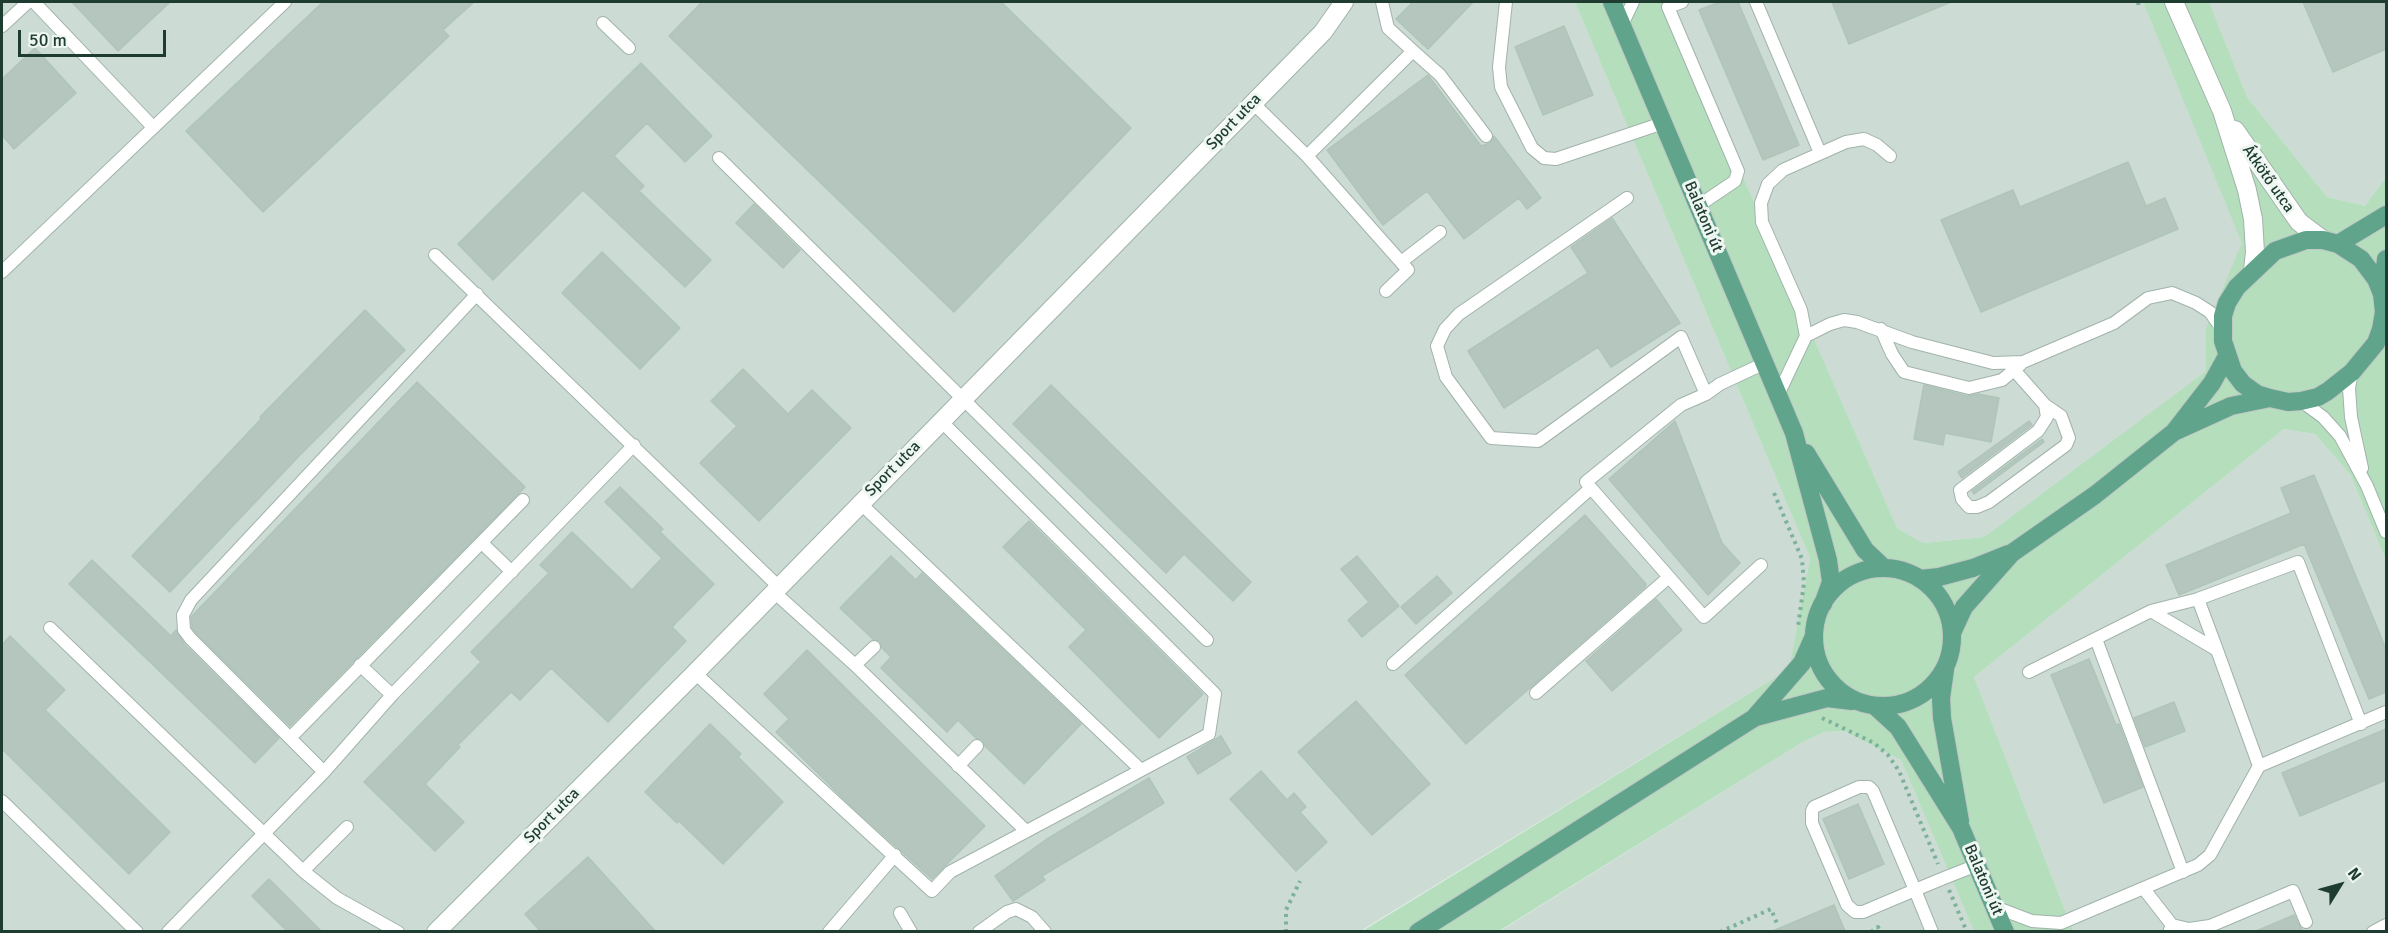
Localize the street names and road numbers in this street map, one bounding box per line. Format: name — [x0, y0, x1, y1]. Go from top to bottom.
street label: Sport utca — [1202, 90, 1266, 154]
street label: Átkötő utca — [2238, 141, 2298, 217]
street label: Balatoni út — [1679, 179, 1727, 255]
street label: Sport utca — [861, 437, 925, 501]
street label: Sport utca — [520, 784, 584, 848]
street label: Balatoni út — [1959, 842, 2007, 918]

